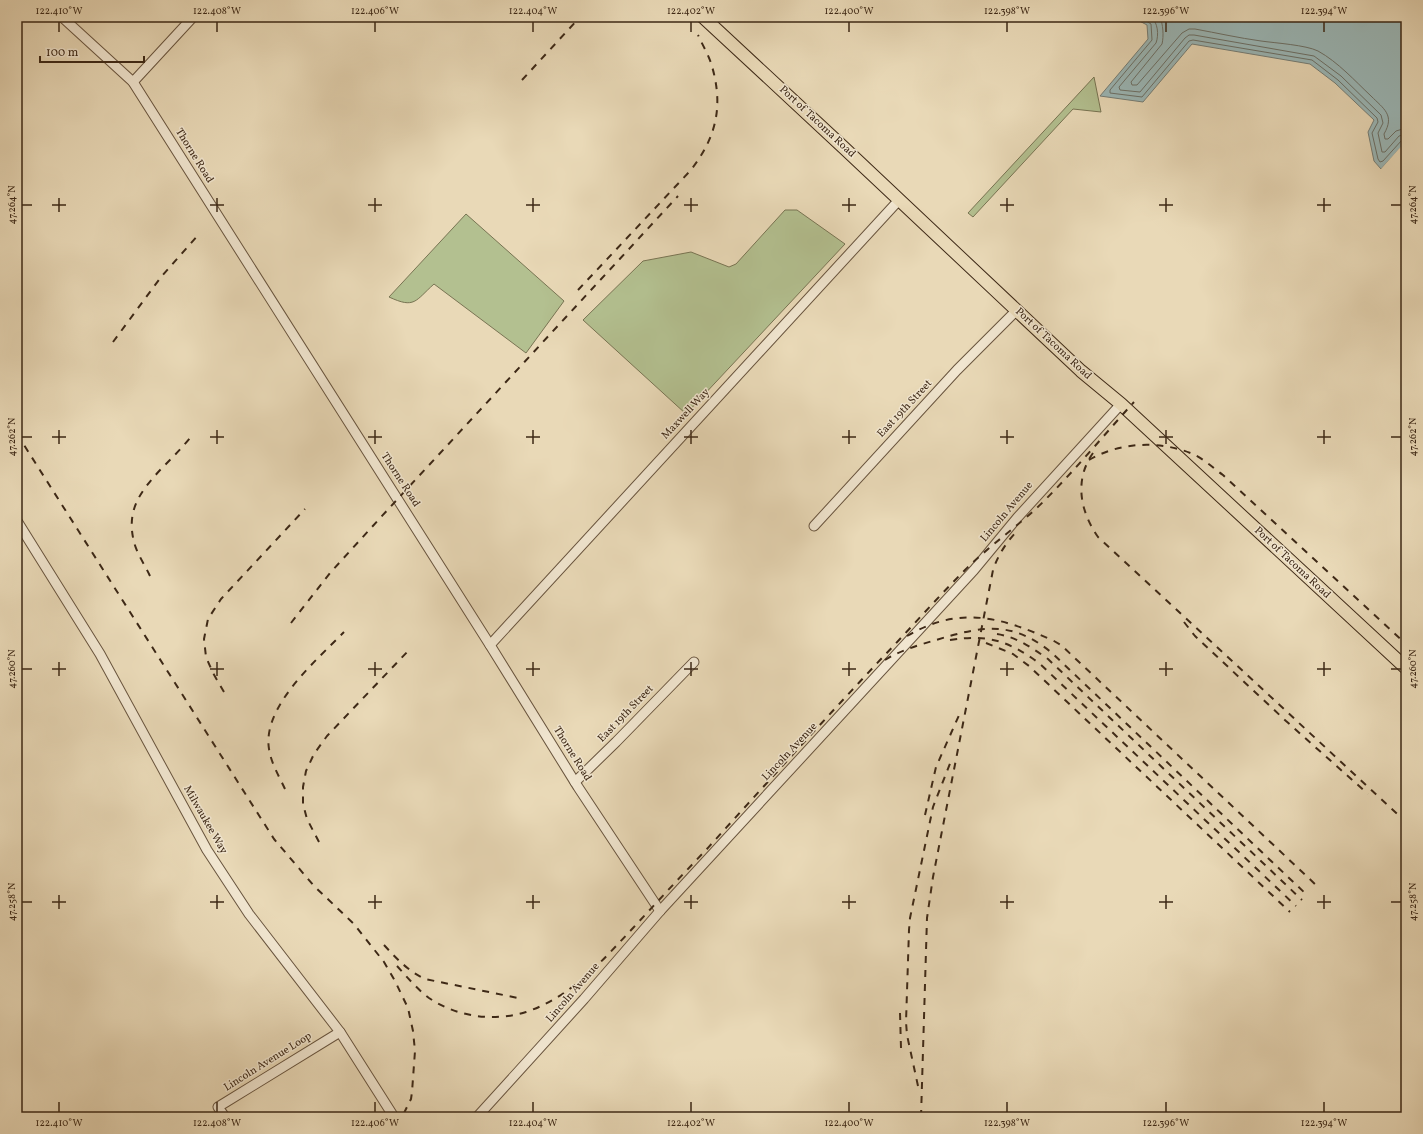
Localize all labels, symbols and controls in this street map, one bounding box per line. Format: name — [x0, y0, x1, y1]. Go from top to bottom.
text: 122.410°W — [36, 4, 82, 18]
text: 122.408°W — [193, 4, 241, 18]
text: 122.406°W — [351, 4, 399, 18]
text: 122.404°W — [509, 4, 557, 18]
text: 122.402°W — [667, 4, 715, 18]
text: 122.400°W — [824, 4, 874, 18]
text: 122.398°W — [984, 4, 1030, 18]
text: 122.396°W — [1143, 4, 1189, 18]
text: 122.394°W — [1301, 4, 1347, 18]
scale bar — [40, 38, 144, 64]
text: 100 m — [46, 45, 79, 61]
street label: Port of Tacoma Road — [775, 83, 859, 161]
street label: Thorne Road — [171, 126, 217, 186]
text: 47.264°N — [5, 185, 19, 225]
text: 47.264°N — [1406, 185, 1420, 225]
street label: Port of Tacoma Road — [1011, 305, 1095, 383]
street label: East 19th Street — [874, 377, 936, 441]
street label: Maxwell Way — [658, 385, 714, 443]
text: 47.262°N — [5, 417, 19, 456]
text: 47.262°N — [1406, 417, 1420, 456]
street label: Thorne Road — [377, 450, 423, 510]
street label: Lincoln Avenue — [977, 479, 1037, 545]
street label: Port of Tacoma Road — [1250, 524, 1334, 602]
text: 47.260°N — [5, 649, 19, 689]
text: 47.260°N — [1406, 649, 1420, 689]
street label: East 19th Street — [595, 682, 657, 746]
street label: Lincoln Avenue — [759, 720, 821, 784]
street label: Thorne Road — [549, 724, 595, 784]
street label: Milwaukee Way — [179, 783, 231, 857]
text: 47.258°N — [5, 882, 19, 921]
text: 47.258°N — [1406, 882, 1420, 921]
street label: Lincoln Avenue — [543, 960, 603, 1026]
street label: Lincoln Avenue Loop — [221, 1029, 315, 1095]
text: 122.410°W — [36, 1116, 82, 1130]
text: 122.408°W — [193, 1116, 241, 1130]
text: 122.406°W — [351, 1116, 399, 1130]
text: 122.404°W — [509, 1116, 557, 1130]
text: 122.402°W — [667, 1116, 715, 1130]
text: 122.400°W — [824, 1116, 874, 1130]
text: 122.398°W — [984, 1116, 1030, 1130]
text: 122.396°W — [1143, 1116, 1189, 1130]
text: 122.394°W — [1301, 1116, 1347, 1130]

